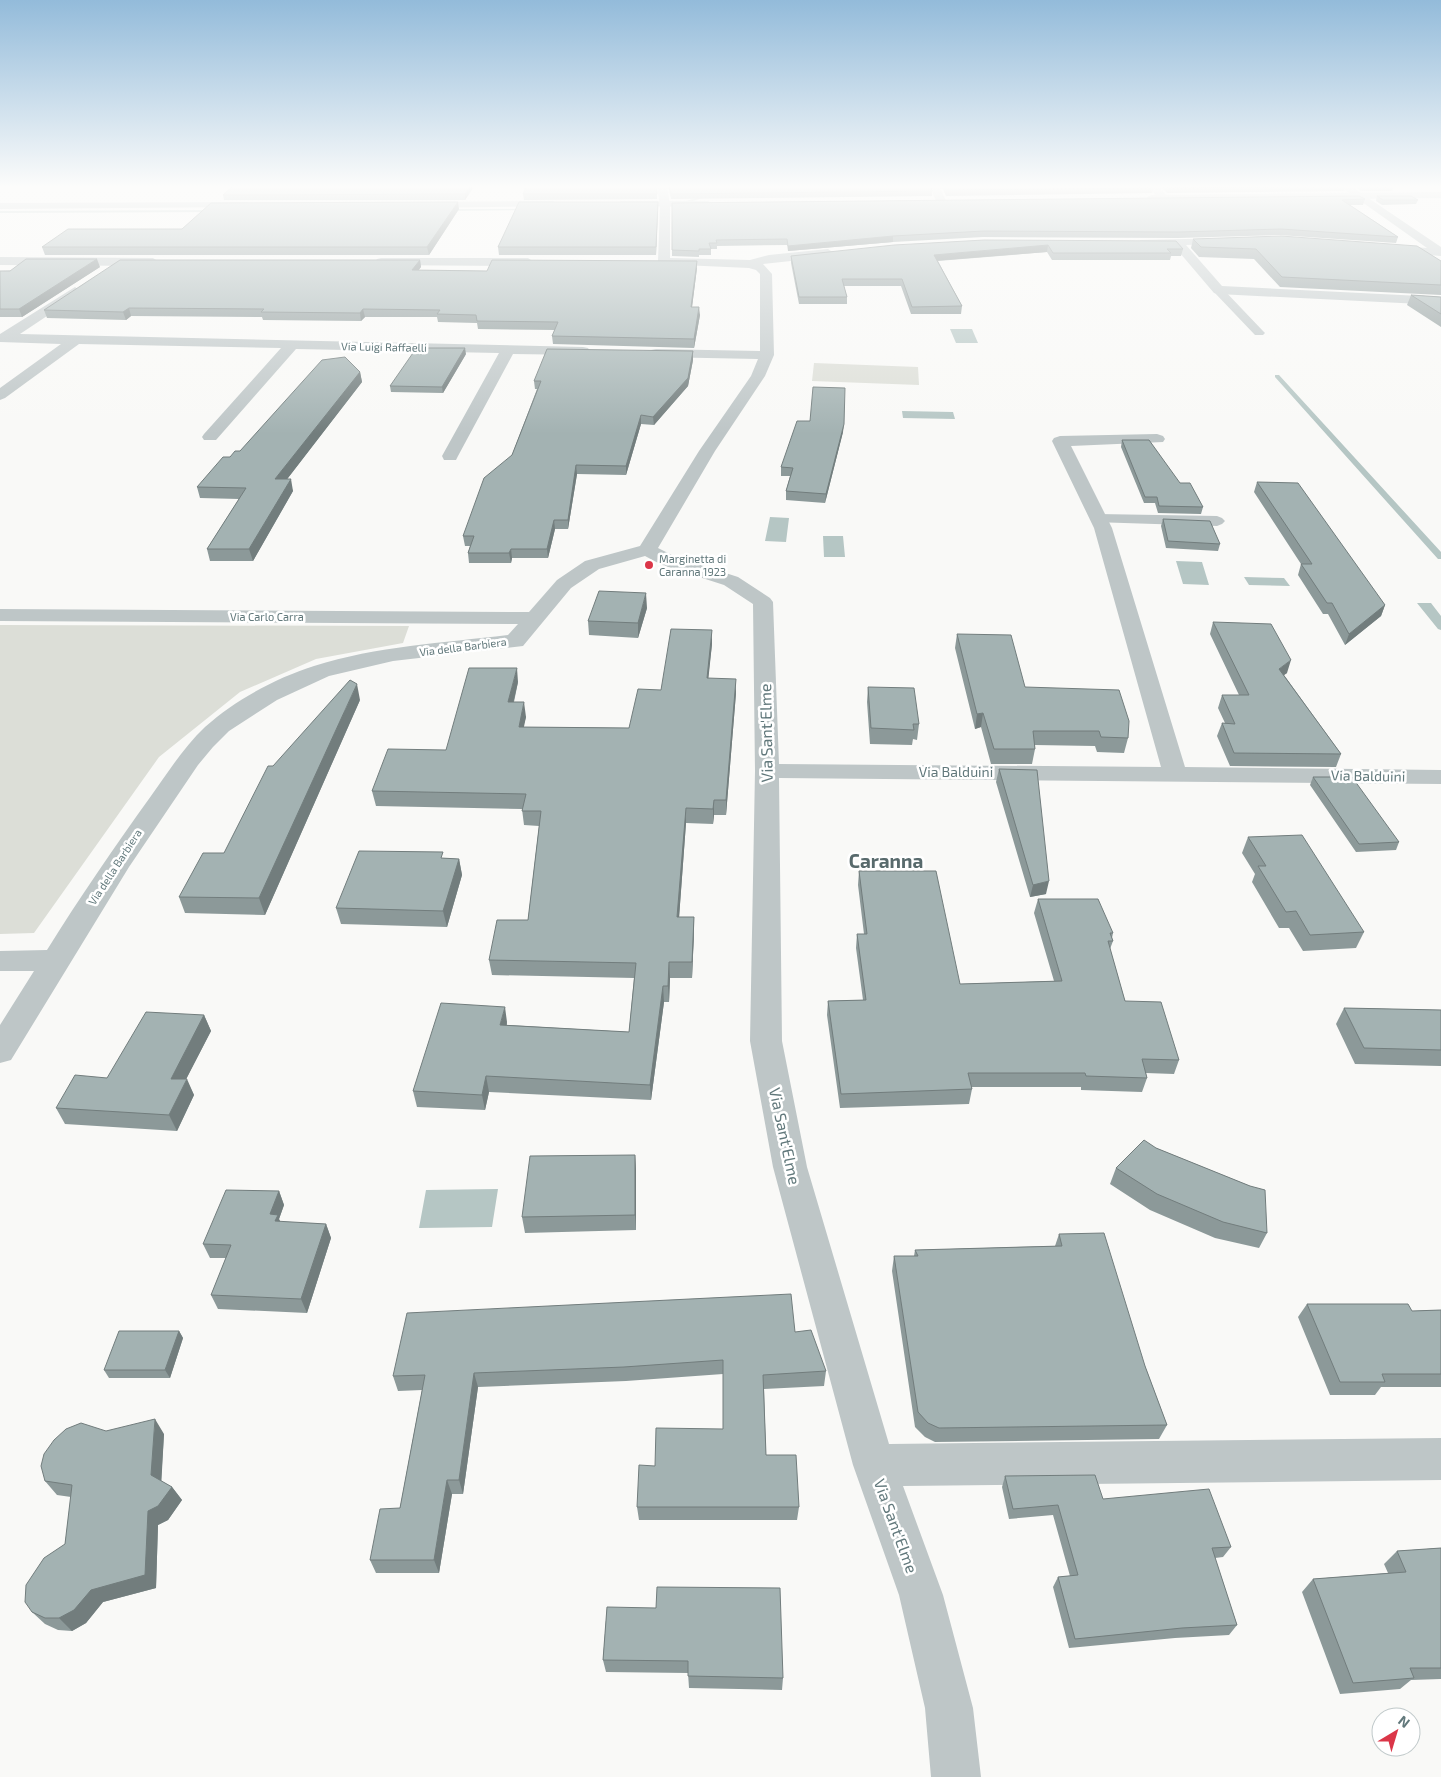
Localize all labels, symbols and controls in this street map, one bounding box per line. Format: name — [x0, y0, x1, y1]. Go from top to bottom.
street label: Via Luigi Raffaelli — [341, 339, 427, 354]
place label: Marginetta di Caranna 1923 — [659, 552, 726, 578]
marker: Marginetta di Caranna 1923 — [643, 559, 655, 571]
street label: Via Carlo Carra — [230, 610, 304, 623]
street label: Via della Barbiera — [419, 635, 507, 658]
street label: Via Sant'Elme — [755, 683, 776, 783]
street label: Via Balduini — [919, 763, 993, 780]
street label: Via Balduini — [1331, 766, 1405, 785]
street label: Via della Barbiera — [85, 826, 144, 907]
district label: Caranna — [849, 849, 923, 872]
street label: Via Sant'Elme — [766, 1086, 805, 1186]
street label: Via Sant'Elme — [871, 1476, 922, 1576]
north arrow — [1371, 1707, 1421, 1757]
text: N — [1395, 1712, 1414, 1731]

